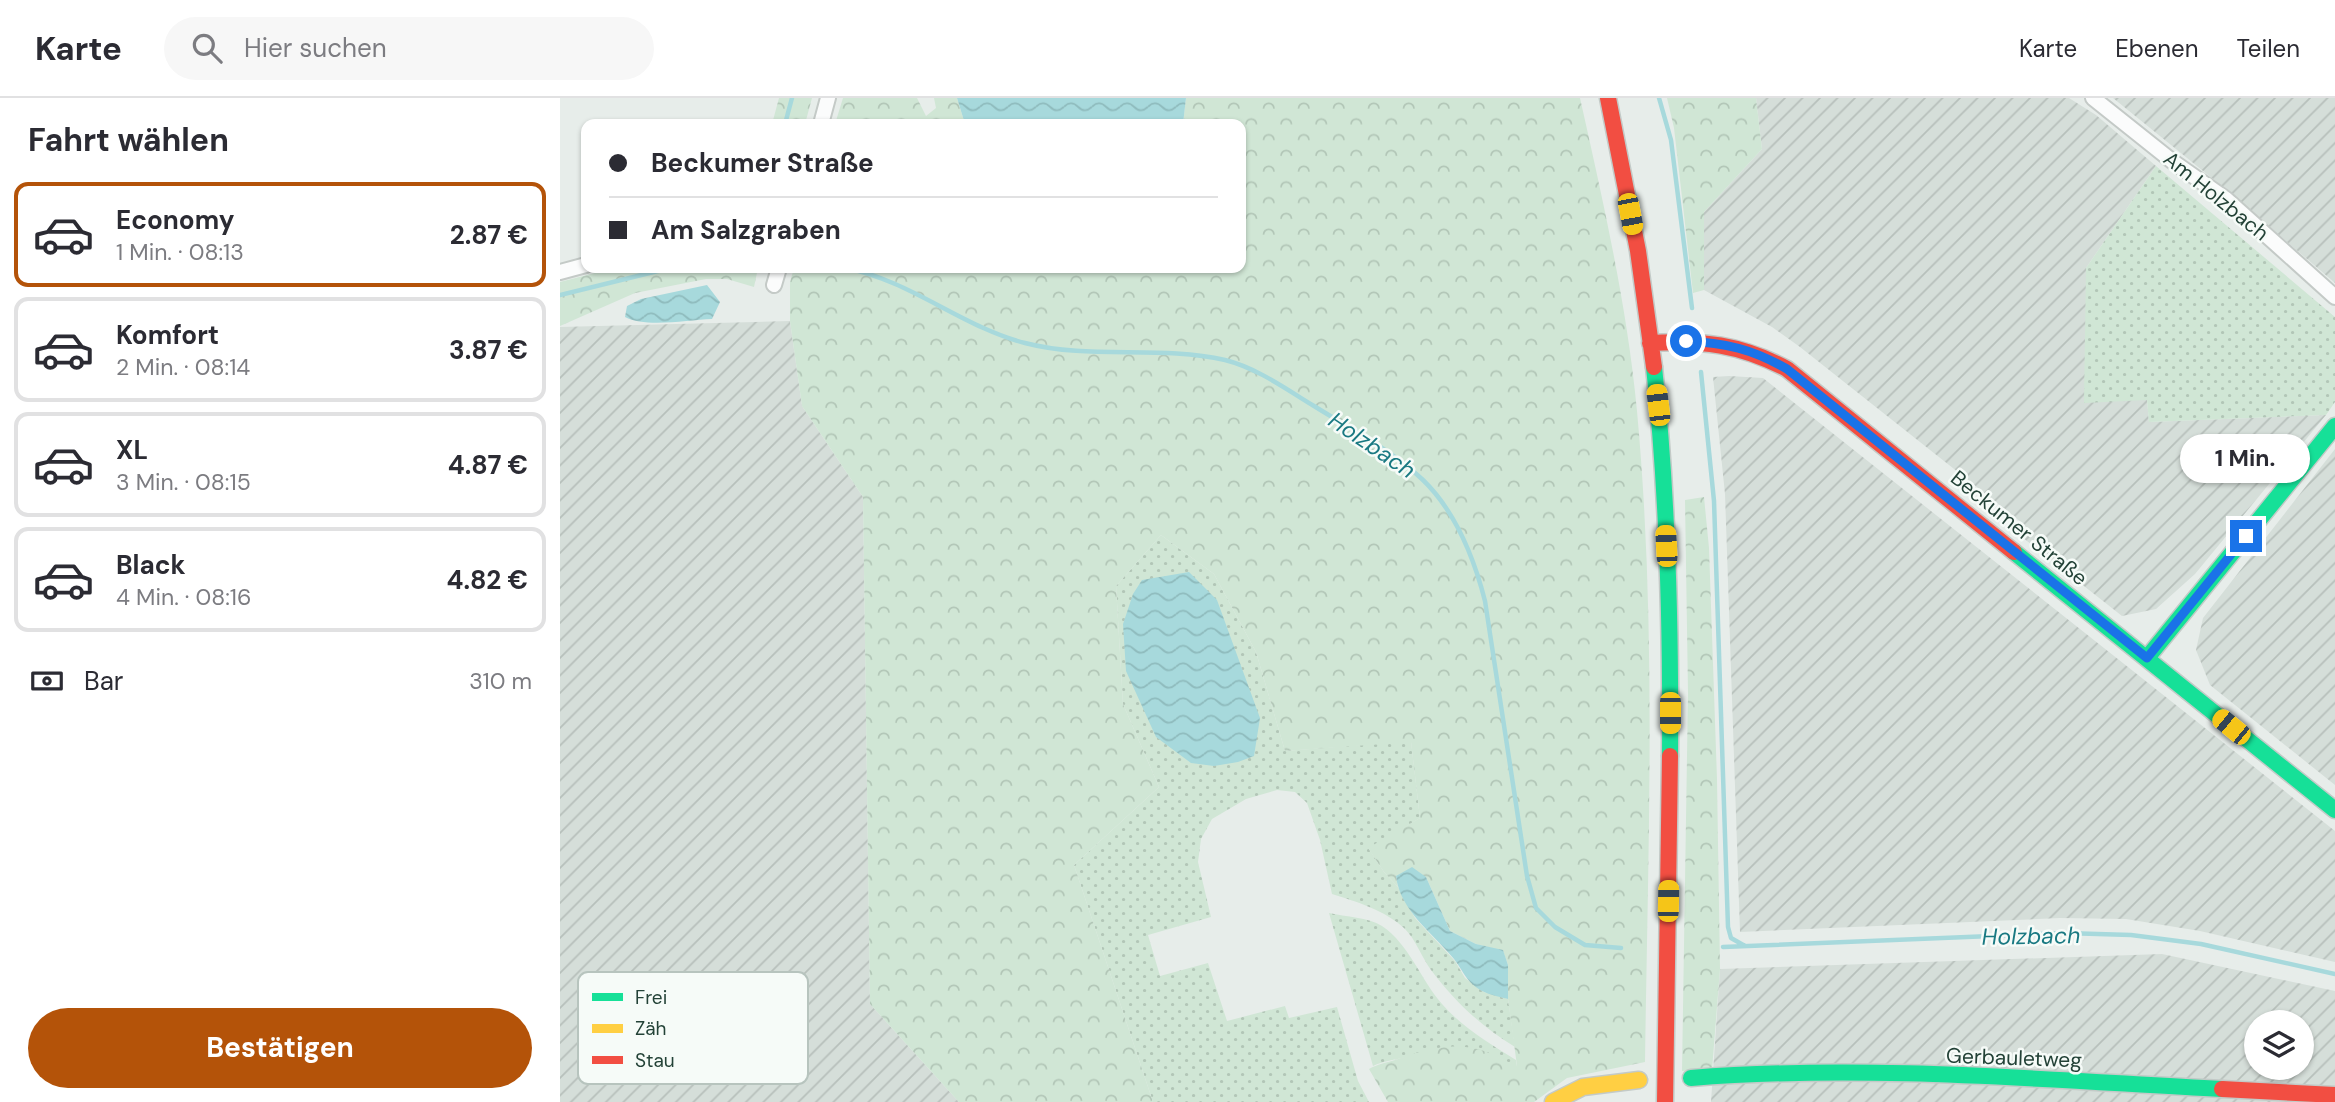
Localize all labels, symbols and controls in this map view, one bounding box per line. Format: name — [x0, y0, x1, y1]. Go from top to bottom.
search box — [164, 17, 654, 80]
text: Karte — [35, 27, 122, 70]
icon: search — [188, 29, 226, 67]
text: Hier suchen — [244, 31, 387, 65]
text: Karte — [2019, 33, 2077, 64]
text: Ebenen — [2115, 33, 2199, 64]
text: Teilen — [2237, 33, 2300, 64]
text: Fahrt wählen — [28, 119, 229, 161]
street label: Am Holzbach — [2157, 145, 2275, 247]
text: Beckumer Straße — [651, 146, 874, 180]
car — [1616, 191, 1645, 237]
icon: car — [32, 203, 95, 266]
text: Economy — [116, 203, 234, 237]
text: Am Salzgraben — [651, 213, 841, 247]
text: 2.87 € — [450, 218, 528, 252]
text: 1 Min. · 08:13 — [116, 237, 244, 267]
icon: car — [32, 318, 95, 381]
text: Komfort — [116, 318, 219, 352]
route start — [1670, 325, 1702, 357]
text: 3.87 € — [449, 333, 528, 367]
text: 2 Min. · 08:14 — [116, 352, 250, 382]
car — [1646, 383, 1671, 427]
water label: Holzbach — [1323, 405, 1421, 485]
icon: car — [32, 433, 95, 496]
text: XL — [116, 433, 148, 467]
callout: 1 Min. — [2181, 434, 2311, 484]
text: 1 Min. — [2215, 443, 2275, 473]
text: 4.87 € — [448, 448, 528, 482]
street label: Beckumer Straße — [1945, 464, 2093, 592]
text: 3 Min. · 08:15 — [116, 467, 251, 497]
route end — [2230, 520, 2262, 552]
car — [1655, 524, 1678, 568]
icon: car — [32, 548, 95, 611]
text: Black — [116, 548, 186, 582]
text: 4.82 € — [447, 563, 528, 597]
text: 4 Min. · 08:16 — [116, 582, 251, 612]
icon: cash — [28, 662, 66, 700]
text: Bar — [84, 664, 123, 698]
text: 310 m — [469, 666, 532, 696]
car — [1660, 692, 1681, 734]
car — [2209, 706, 2254, 748]
car — [1658, 880, 1679, 922]
water label: Holzbach — [1981, 920, 2081, 952]
legend — [578, 972, 808, 1084]
text: Frei — [635, 985, 667, 1010]
button: Bestätigen — [28, 1008, 532, 1088]
map controls — [2244, 1010, 2314, 1080]
button: layers — [2244, 1010, 2314, 1080]
text: Zäh — [635, 1016, 667, 1041]
street label: Gerbauletweg — [1946, 1042, 2083, 1074]
text: Stau — [635, 1048, 675, 1073]

